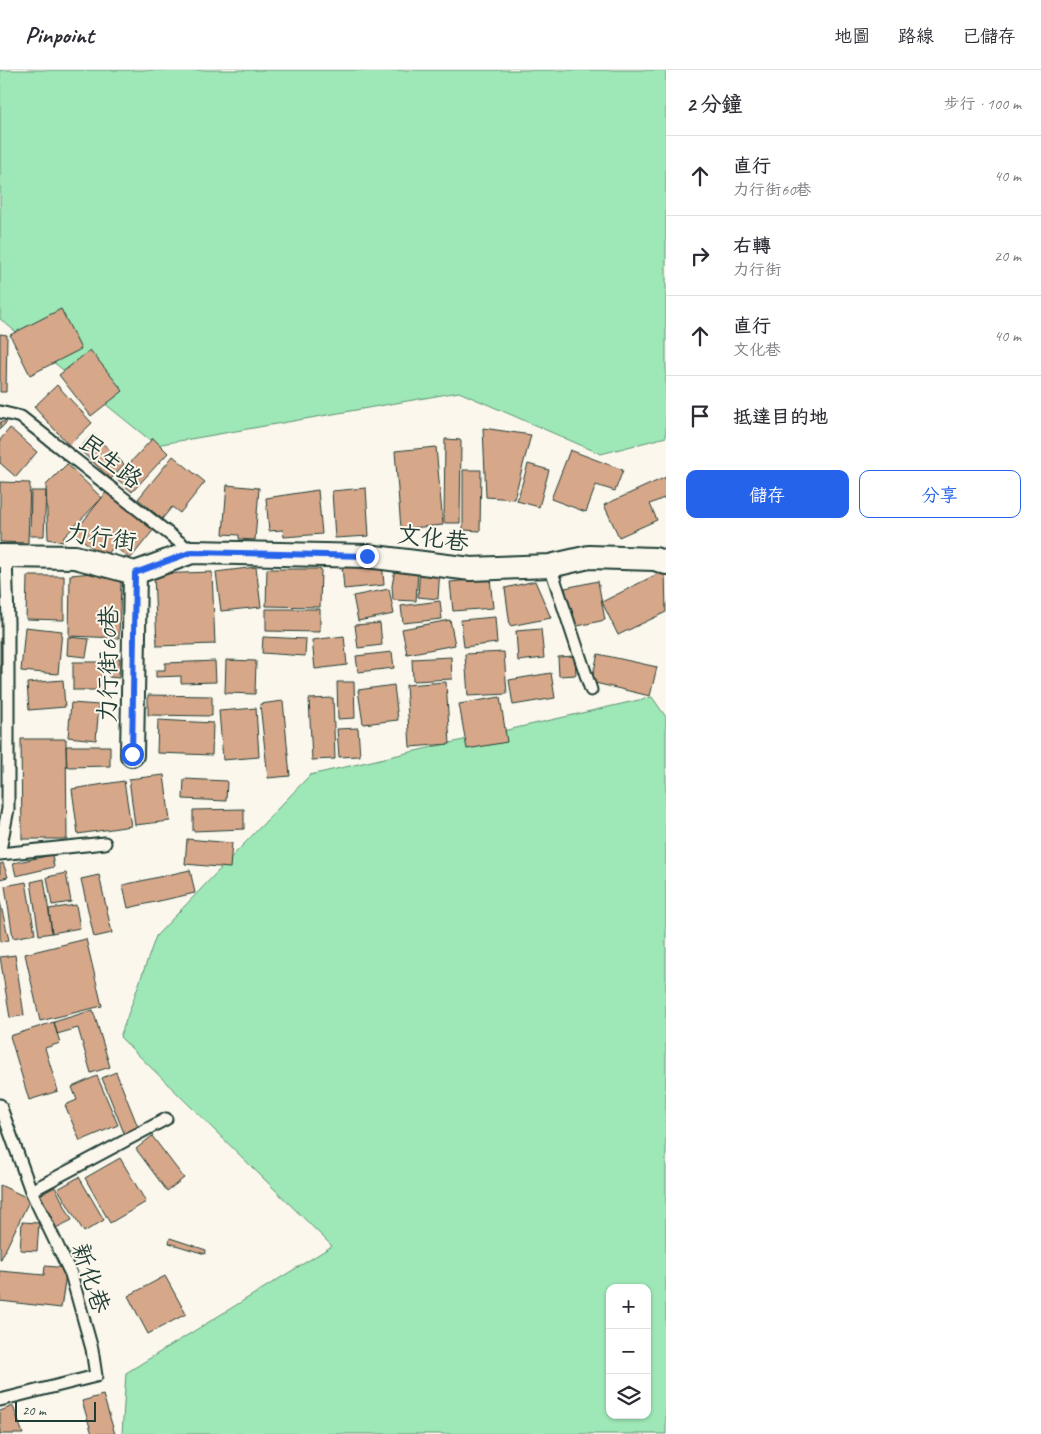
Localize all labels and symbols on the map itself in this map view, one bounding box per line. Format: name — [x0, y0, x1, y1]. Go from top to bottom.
street label: 民生路 — [73, 427, 149, 495]
street label: 力行街 — [63, 517, 139, 557]
street label: 文化巷 — [395, 519, 471, 557]
route end — [356, 545, 379, 568]
street label: 力行街60巷 — [92, 605, 124, 723]
route start — [121, 743, 144, 766]
street label: 新化巷 — [65, 1239, 117, 1317]
scale bar — [15, 1399, 96, 1422]

